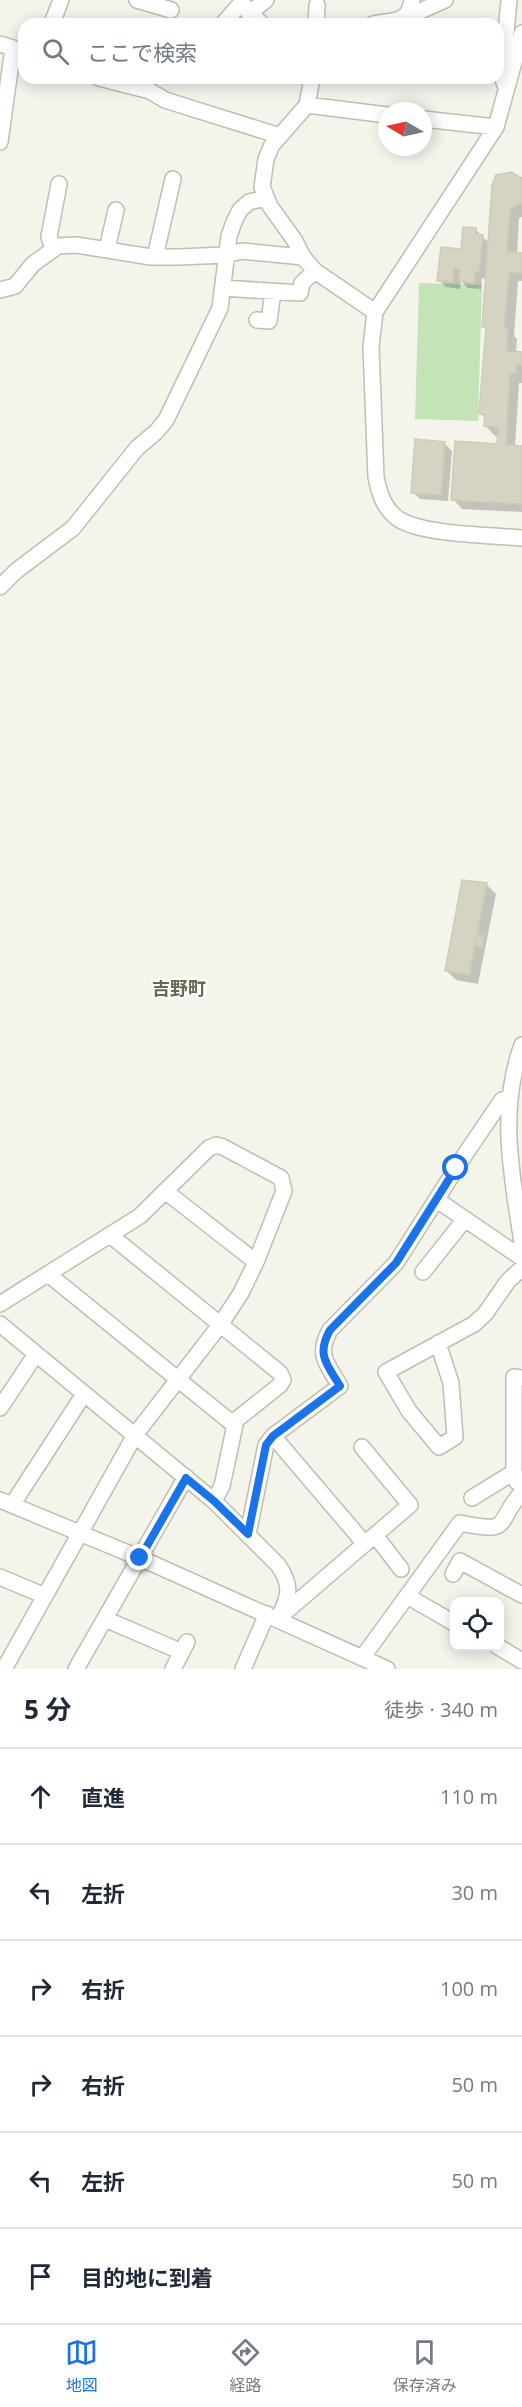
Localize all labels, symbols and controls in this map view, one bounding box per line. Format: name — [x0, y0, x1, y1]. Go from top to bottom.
search box — [18, 18, 504, 84]
icon: search — [39, 35, 72, 68]
text: ここで検索 — [87, 37, 197, 67]
north arrow — [378, 102, 432, 156]
district label: 吉野町 — [152, 976, 206, 1000]
route start — [442, 1154, 468, 1180]
route end — [126, 1544, 152, 1570]
map controls — [450, 1597, 504, 1651]
button: locate — [450, 1597, 504, 1651]
text: 5 分 — [24, 1691, 72, 1727]
text: 徒歩 · 340 m — [384, 1696, 498, 1723]
icon: ahead — [24, 1780, 57, 1813]
text: 直進 — [81, 1782, 125, 1812]
text: 110 m — [440, 1783, 498, 1810]
icon: left — [24, 1876, 57, 1909]
text: 左折 — [81, 1878, 125, 1908]
text: 30 m — [451, 1879, 498, 1906]
icon: right — [24, 1972, 57, 2005]
text: 右折 — [81, 1974, 125, 2004]
text: 100 m — [440, 1975, 498, 2002]
icon: right — [24, 2068, 57, 2101]
text: 右折 — [81, 2070, 125, 2100]
text: 50 m — [451, 2071, 498, 2098]
icon: left — [24, 2164, 57, 2197]
text: 左折 — [81, 2166, 125, 2196]
text: 50 m — [451, 2167, 498, 2194]
icon: arrive — [24, 2260, 57, 2293]
text: 目的地に到着 — [81, 2262, 213, 2292]
tab: 地図 — [65, 2336, 98, 2396]
tab: 経路 — [229, 2336, 262, 2396]
tab: 保存済み — [393, 2336, 457, 2396]

